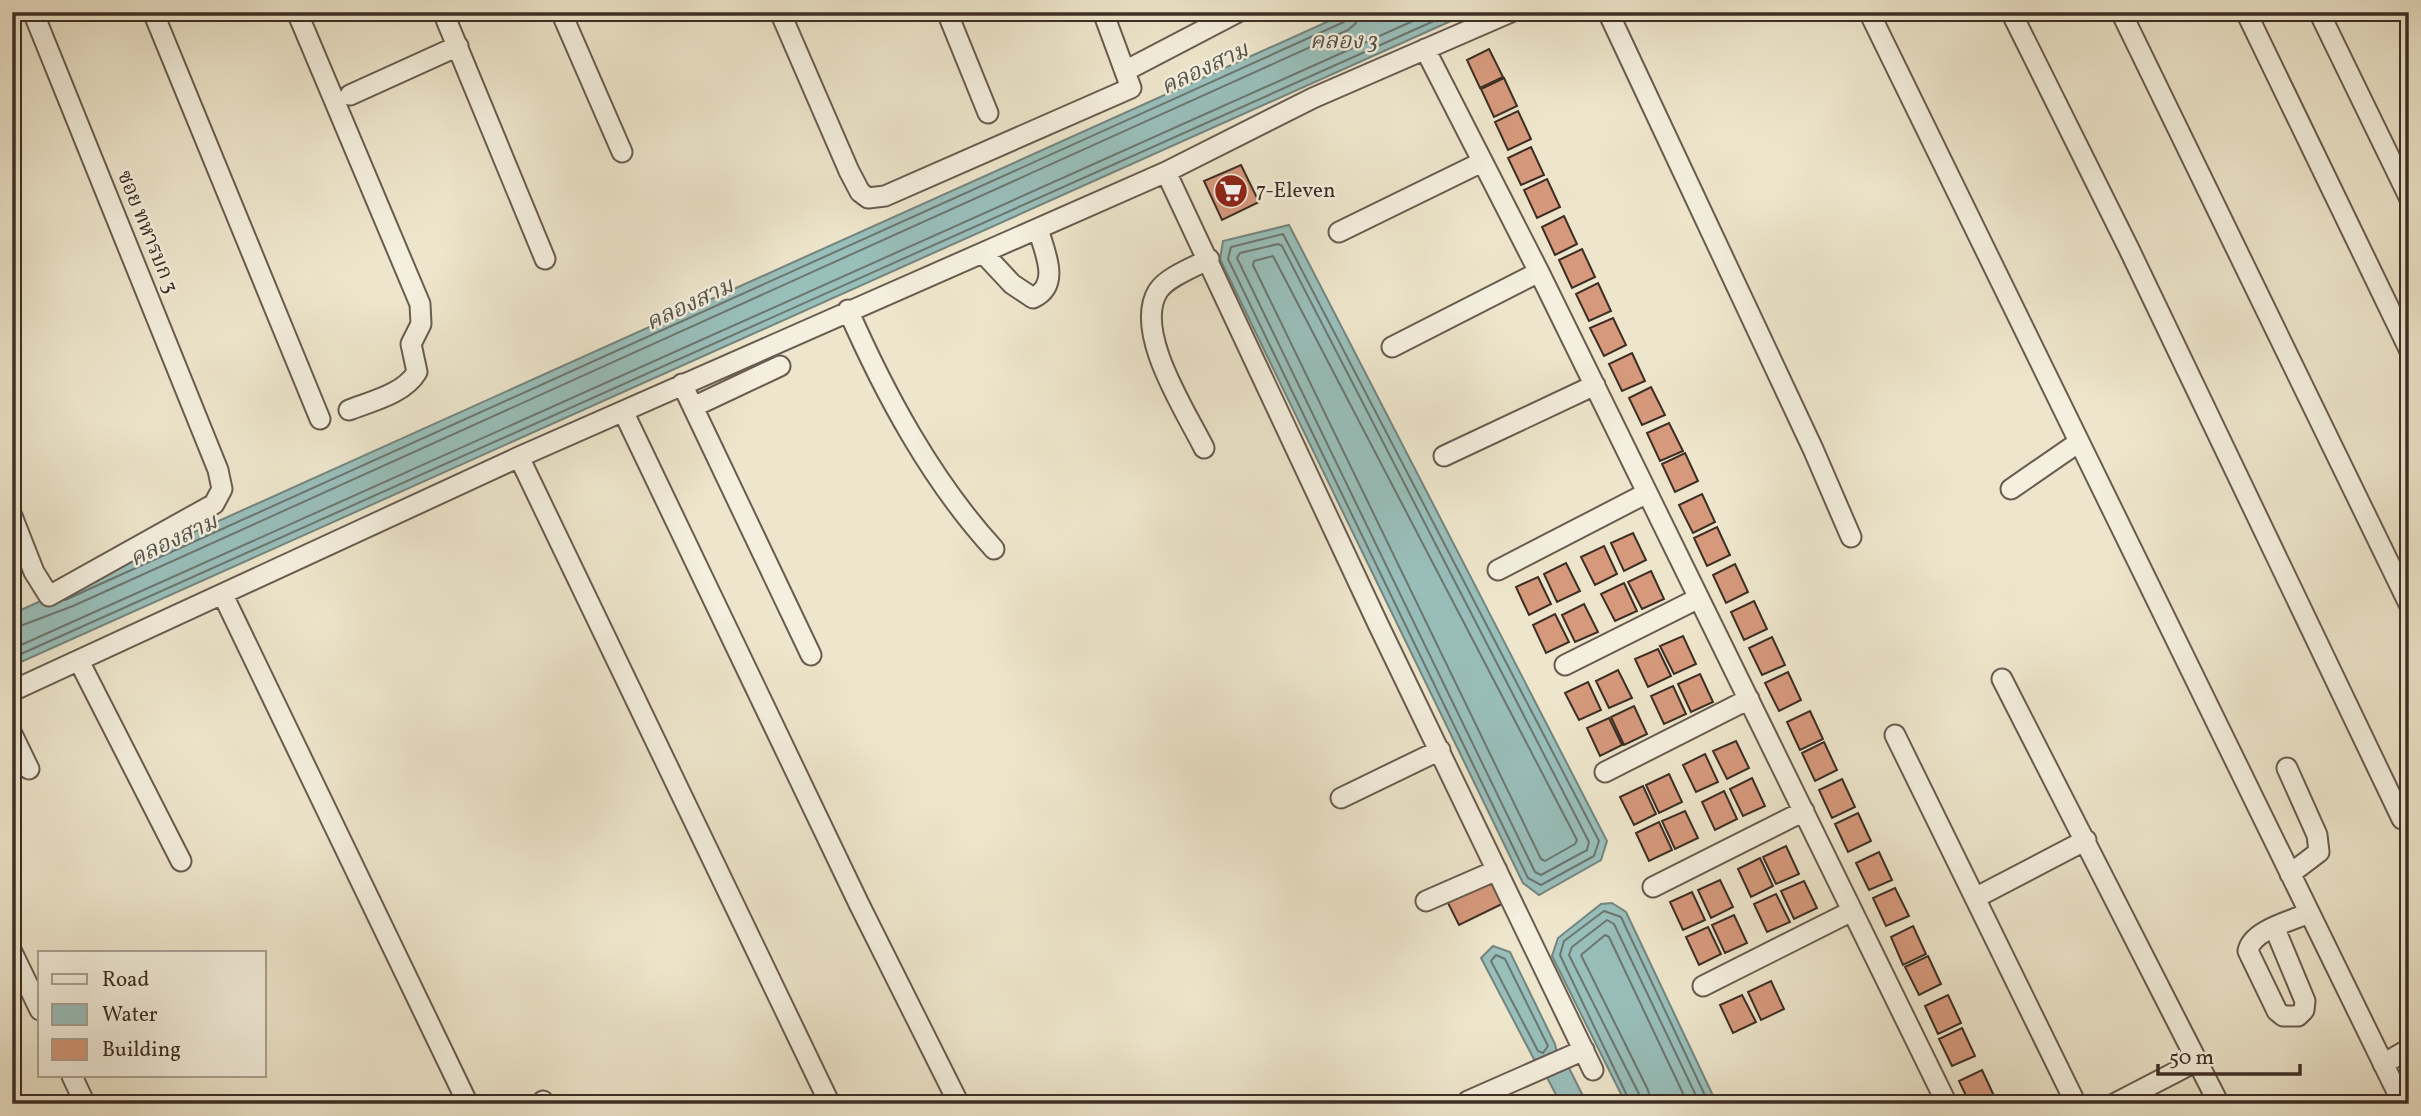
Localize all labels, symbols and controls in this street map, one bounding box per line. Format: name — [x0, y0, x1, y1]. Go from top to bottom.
water label: คลอง 3 — [1310, 26, 1378, 58]
water label: คลองสาม — [1156, 34, 1255, 103]
street label: ซอย ทหารบก 3 — [109, 166, 185, 298]
supermarket icon: 7-Eleven — [1212, 172, 1250, 210]
place label: 7-Eleven — [1256, 177, 1336, 206]
water label: คลองสาม — [641, 270, 740, 339]
water label: คลองสาม — [125, 506, 224, 575]
legend — [38, 951, 266, 1078]
text: Road — [102, 966, 149, 995]
text: Water — [102, 1001, 158, 1030]
scale bar — [2158, 1032, 2300, 1076]
text: Building — [102, 1036, 181, 1065]
text: 50 m — [2169, 1044, 2214, 1073]

